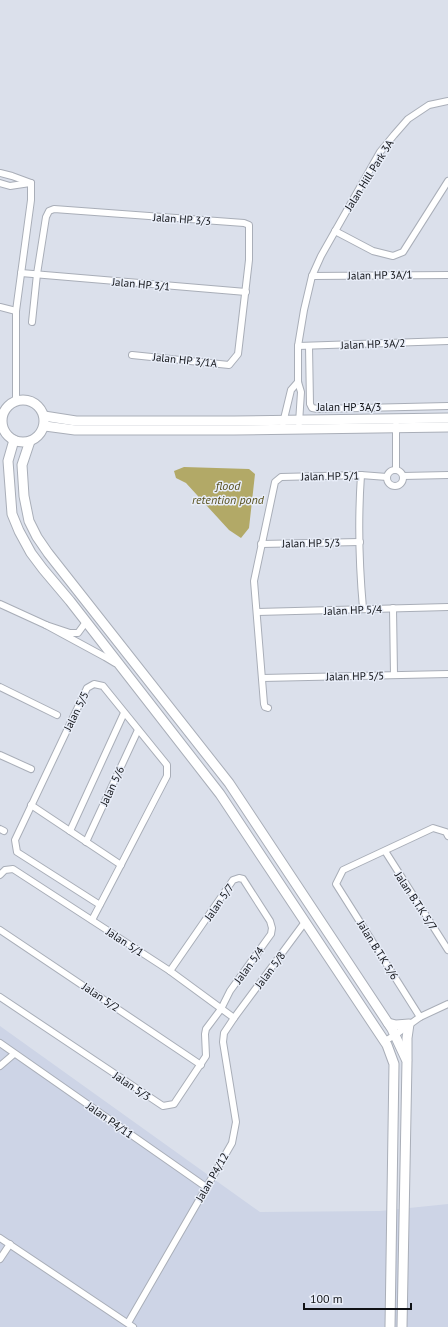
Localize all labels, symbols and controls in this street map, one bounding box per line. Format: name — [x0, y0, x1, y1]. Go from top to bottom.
street label: Jalan Hill Park 3A — [341, 136, 397, 214]
street label: Jalan HP 3/3 — [151, 210, 212, 228]
street label: Jalan HP 3A/1 — [347, 267, 412, 283]
street label: Jalan HP 3/1 — [110, 274, 171, 294]
street label: Jalan HP 3A/2 — [339, 336, 406, 352]
street label: Jalan HP 3/1A — [151, 350, 218, 370]
street label: Jalan HP 3A/3 — [316, 400, 381, 414]
street label: Jalan HP 5/1 — [300, 468, 359, 484]
water label: flood retention pond — [192, 478, 265, 507]
street label: Jalan HP 5/3 — [281, 535, 340, 551]
street label: Jalan HP 5/4 — [323, 602, 382, 618]
street label: Jalan HP 5/5 — [325, 668, 384, 684]
street label: Jalan 5/5 — [60, 689, 92, 734]
street label: Jalan 5/6 — [96, 764, 127, 809]
street label: Jalan B.T.K 5/7 — [391, 868, 440, 933]
street label: Jalan 5/7 — [201, 881, 237, 924]
street label: Jalan B.T.K 5/6 — [354, 917, 402, 982]
street label: Jalan 5/1 — [103, 924, 146, 959]
street label: Jalan 5/4 — [230, 944, 267, 987]
street label: Jalan 5/8 — [251, 949, 288, 992]
street label: Jalan 5/2 — [79, 979, 122, 1015]
street label: Jalan 5/3 — [110, 1068, 153, 1104]
street label: Jalan P4/11 — [83, 1098, 136, 1141]
street label: Jalan P4/12 — [192, 1150, 232, 1205]
scale bar — [304, 1285, 411, 1311]
text: 100 m — [310, 1291, 343, 1306]

